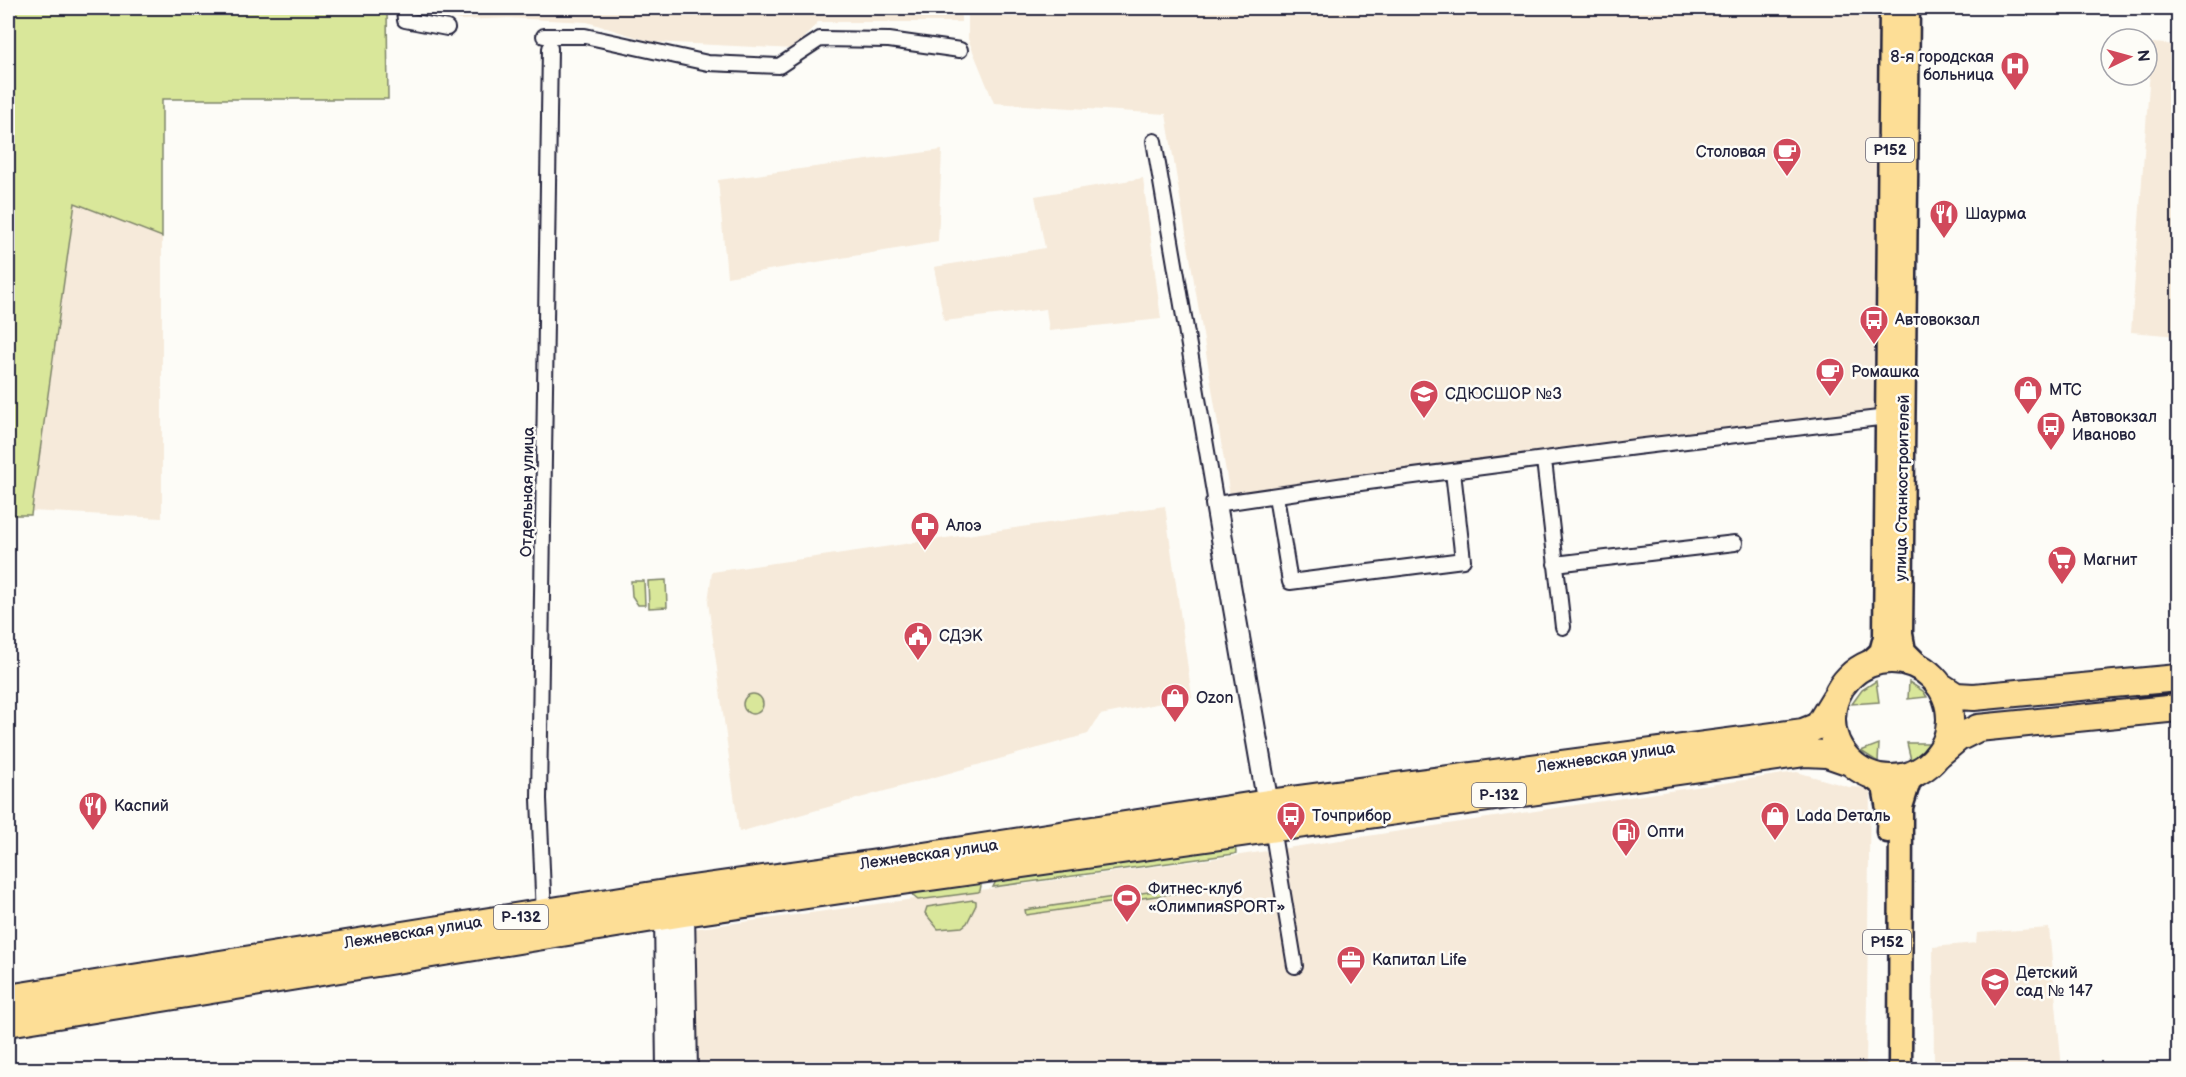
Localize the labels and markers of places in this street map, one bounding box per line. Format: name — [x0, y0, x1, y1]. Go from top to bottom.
place label: 8-я городская больница — [1890, 48, 1995, 85]
hospital icon: 8-я городская больница — [1999, 50, 2031, 92]
cafe icon: Столовая — [1771, 136, 1803, 178]
place label: Столовая — [1696, 143, 1766, 162]
restaurant icon: Шаурма — [1928, 198, 1960, 240]
place label: Шаурма — [1965, 205, 2027, 224]
bus stop icon: Автовокзал — [1858, 304, 1890, 346]
place label: Автовокзал — [1894, 311, 1980, 330]
cafe icon: Ромашка — [1814, 356, 1846, 398]
place label: Ромашка — [1851, 363, 1920, 382]
shop icon: МТС — [2012, 374, 2044, 416]
school or university icon: СДЮСШОР №3 — [1408, 378, 1440, 420]
place label: МТС — [2049, 381, 2082, 400]
place label: СДЮСШОР №3 — [1445, 385, 1562, 404]
place label: Автовокзал Иваново — [2071, 408, 2157, 445]
bus stop icon: Автовокзал Иваново — [2035, 410, 2067, 452]
pharmacy icon: Алоэ — [909, 510, 941, 552]
place label: Алоэ — [945, 517, 981, 536]
supermarket icon: Магнит — [2046, 544, 2078, 586]
place label: Магнит — [2083, 551, 2138, 570]
public building icon: СДЭК — [902, 620, 934, 662]
place label: СДЭК — [939, 627, 983, 646]
shop icon: Ozon — [1159, 682, 1191, 724]
place label: Ozon — [1196, 689, 1234, 708]
restaurant icon: Каспий — [77, 790, 109, 832]
place label: Каспий — [114, 797, 169, 816]
bus stop icon: Точприбор — [1275, 800, 1307, 842]
shop icon: Lada Dеталь — [1759, 800, 1791, 842]
place label: Точприбор — [1312, 807, 1391, 826]
place label: Lada Dеталь — [1796, 807, 1891, 826]
fuel station icon: Опти — [1610, 816, 1642, 858]
place label: Опти — [1647, 823, 1684, 842]
place label: Фитнес-клуб «ОлимпияSPORT» — [1148, 880, 1286, 917]
sports icon: Фитнес-клуб «ОлимпияSPORT» — [1111, 882, 1143, 924]
office icon: Капитал Life — [1335, 944, 1367, 986]
place label: Капитал Life — [1372, 951, 1467, 970]
place label: Детский сад № 147 — [2016, 964, 2093, 1001]
school or university icon: Детский сад № 147 — [1979, 966, 2011, 1008]

